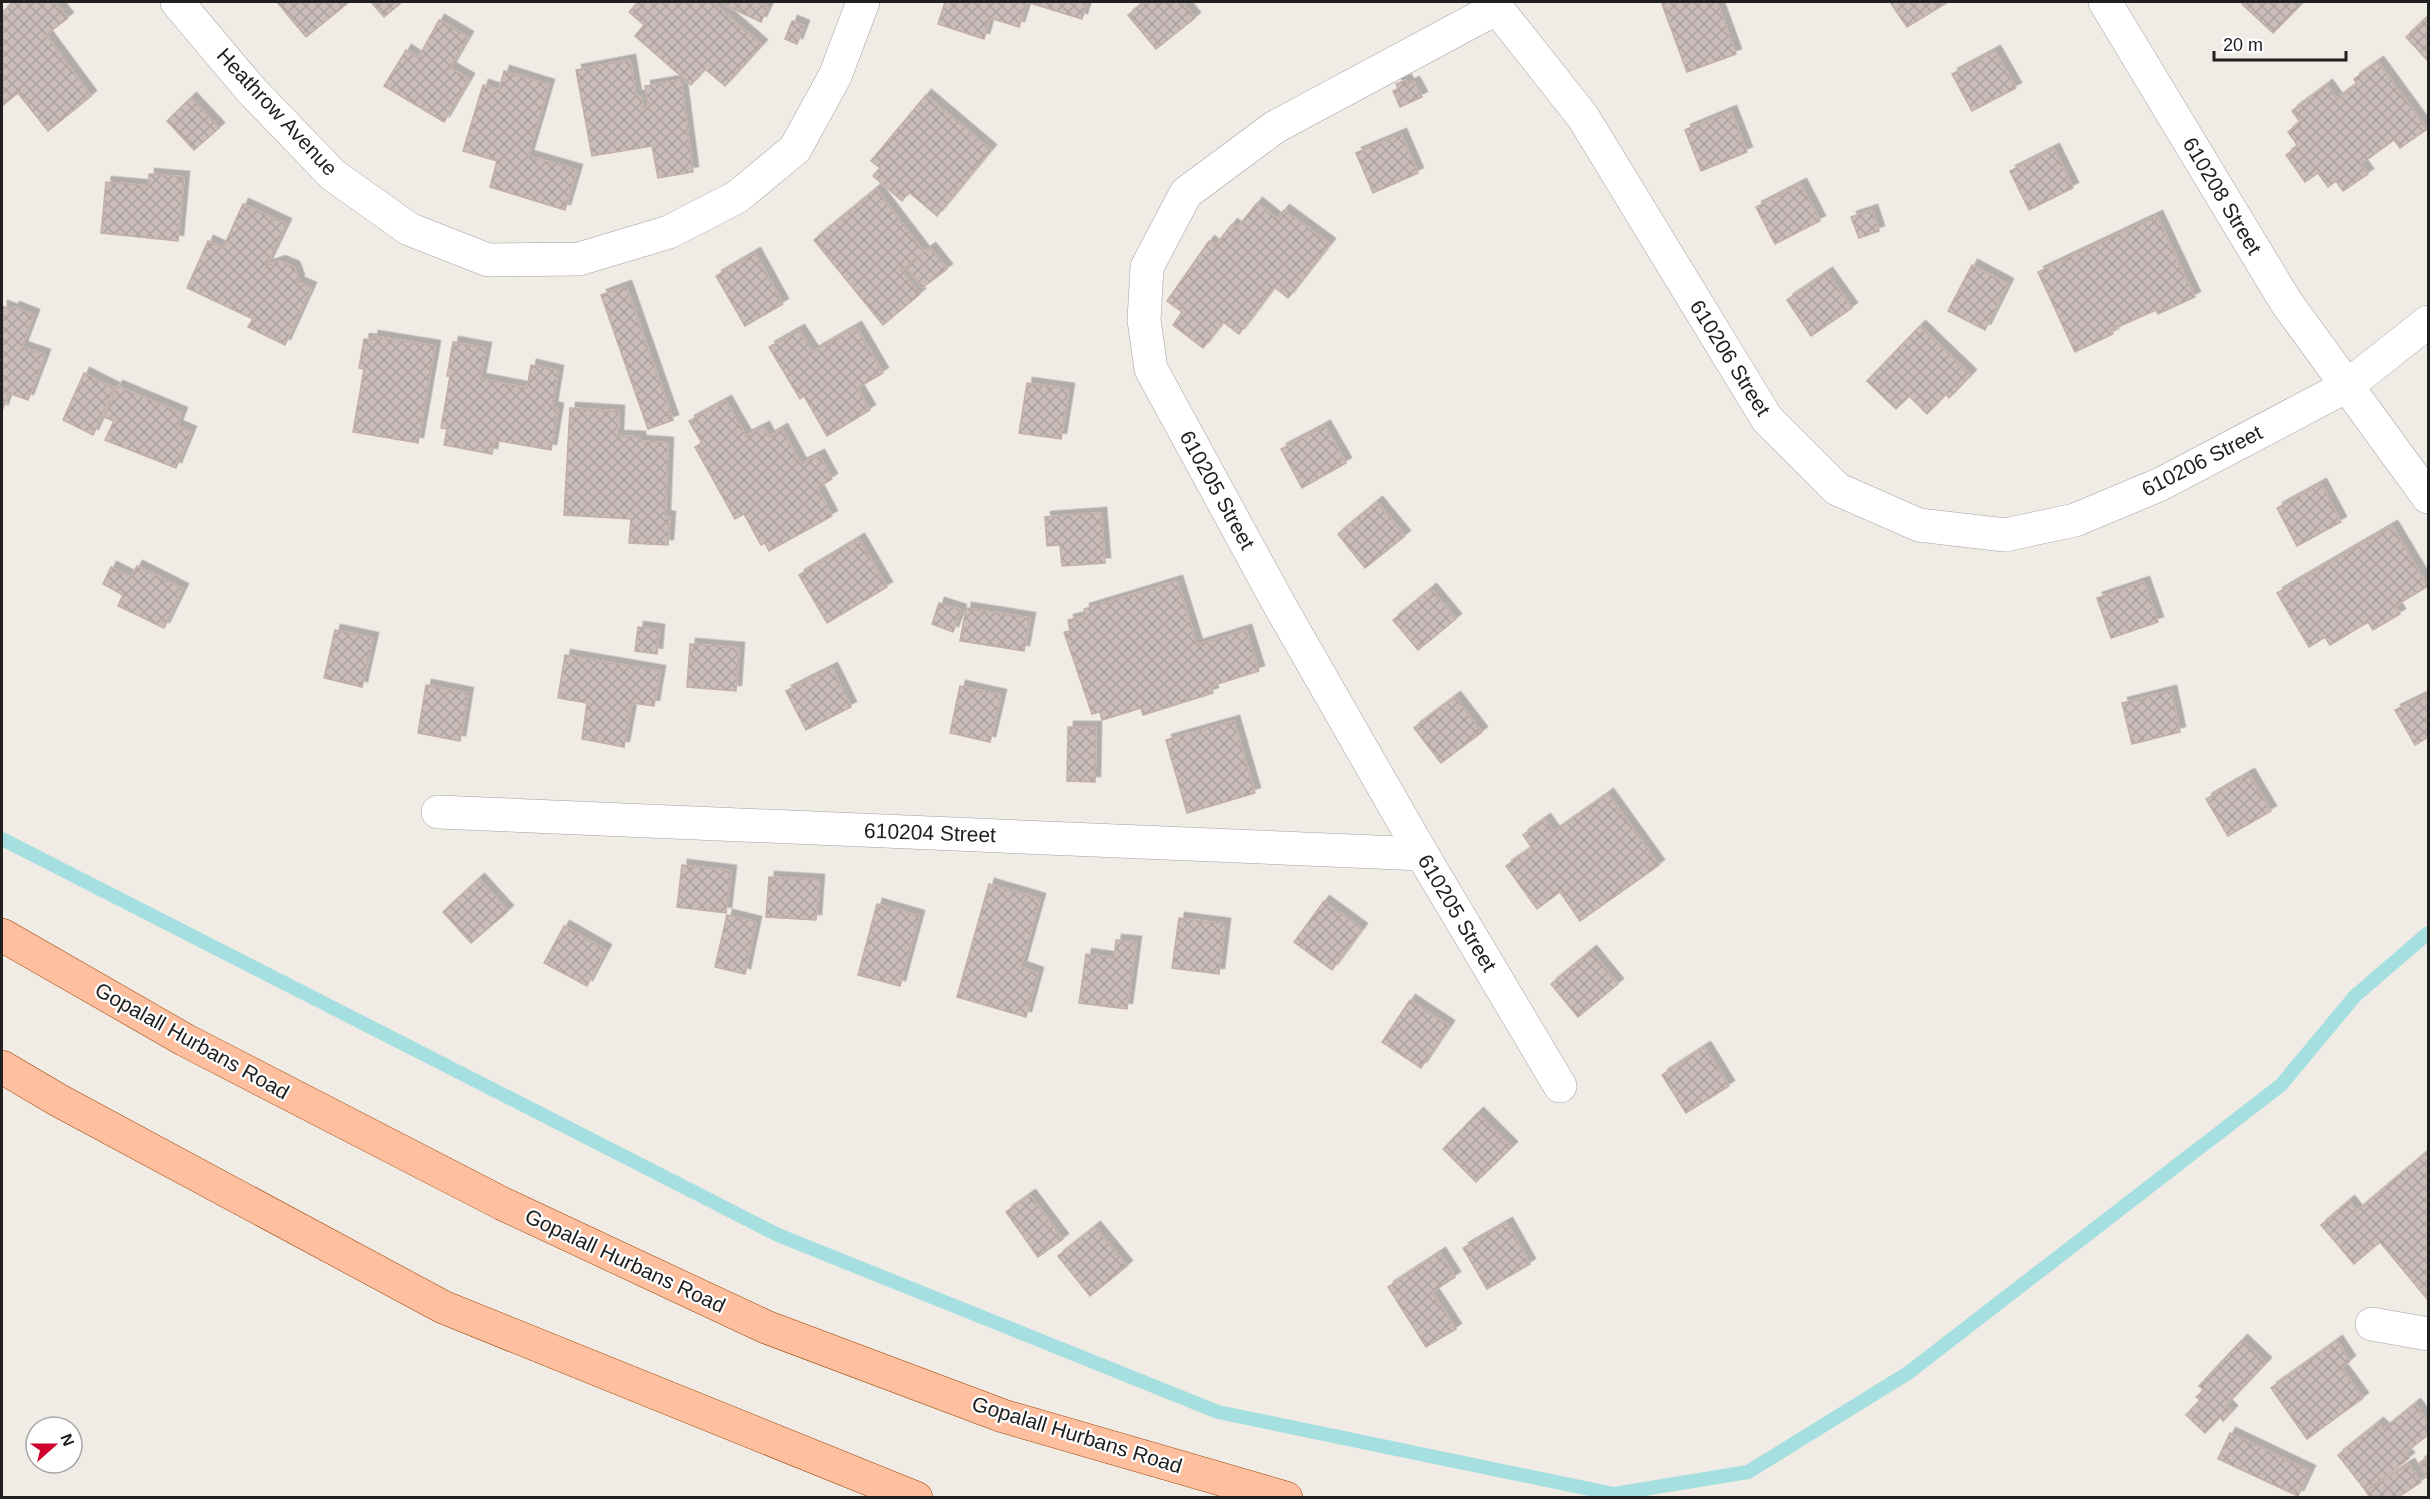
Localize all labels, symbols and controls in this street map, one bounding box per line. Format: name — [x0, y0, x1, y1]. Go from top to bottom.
scale bar — [2214, 24, 2346, 62]
text: 20 m — [2223, 35, 2263, 55]
street label: Heathrow Avenue — [213, 43, 342, 180]
street label: 610208 Street — [2179, 133, 2266, 258]
street label: 610206 Street — [1686, 296, 1775, 420]
street label: 610206 Street — [2138, 420, 2266, 501]
street label: 610205 Street — [1175, 426, 1260, 553]
street label: 610204 Street — [864, 819, 997, 846]
street label: 610205 Street — [1414, 850, 1501, 975]
street label: Gopalall Hurbans Road — [91, 978, 293, 1104]
street label: Gopalall Hurbans Road — [521, 1204, 729, 1317]
street label: Gopalall Hurbans Road — [969, 1392, 1185, 1477]
north arrow — [24, 1415, 84, 1475]
text: N — [58, 1431, 78, 1448]

